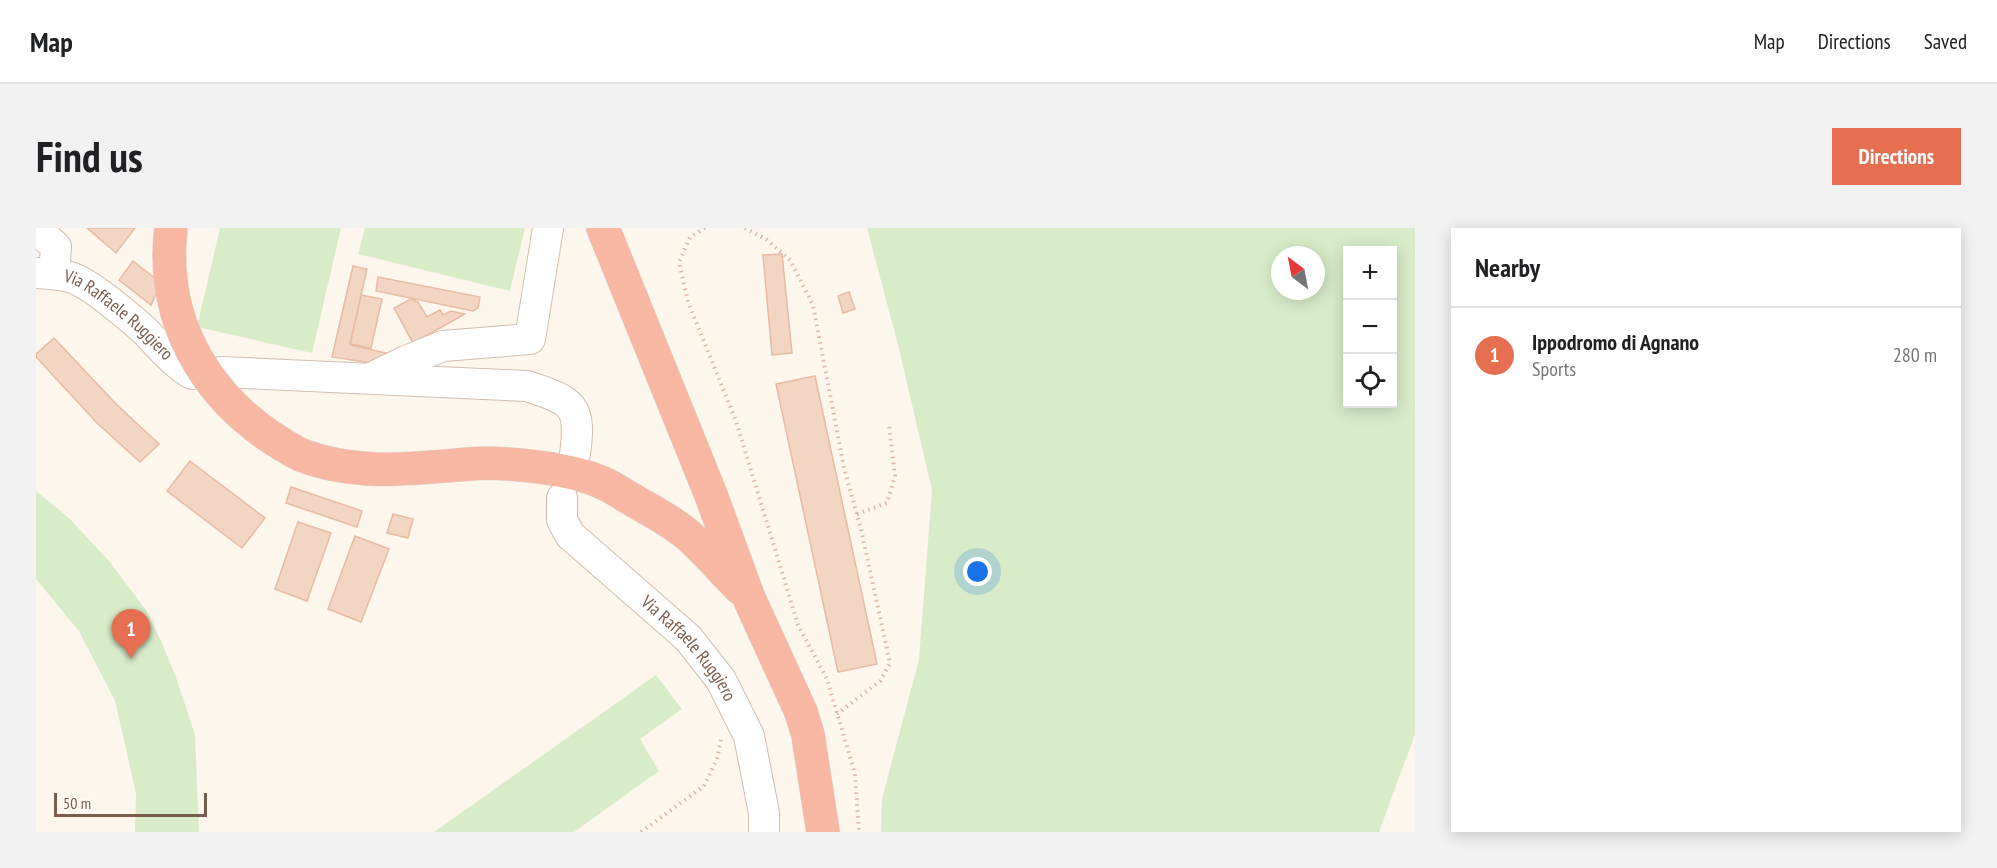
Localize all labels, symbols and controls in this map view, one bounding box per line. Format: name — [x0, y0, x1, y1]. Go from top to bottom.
text: Map — [30, 23, 73, 60]
text: Map — [1754, 28, 1785, 55]
text: Directions — [1818, 28, 1891, 55]
text: Saved — [1924, 28, 1967, 55]
button: Directions — [1832, 128, 1961, 185]
text: Find us — [36, 129, 143, 184]
north arrow — [1271, 246, 1325, 300]
map controls — [1343, 246, 1397, 408]
button: + — [1343, 246, 1397, 300]
text: Nearby — [1475, 251, 1540, 284]
street label: Via Raffaele Ruggiero — [61, 264, 179, 365]
button: − — [1343, 300, 1397, 354]
text: Ippodromo di Agnano — [1532, 328, 1699, 356]
text: 1 — [1490, 342, 1499, 368]
text: 280 m — [1893, 342, 1937, 368]
button: locate — [1343, 354, 1397, 408]
text: Sports — [1532, 356, 1576, 382]
your location — [963, 557, 992, 586]
street label: Via Raffaele Ruggiero — [636, 590, 742, 705]
pin: 1 — [112, 610, 151, 659]
scale bar — [54, 790, 207, 818]
text: 50 m — [63, 793, 91, 813]

